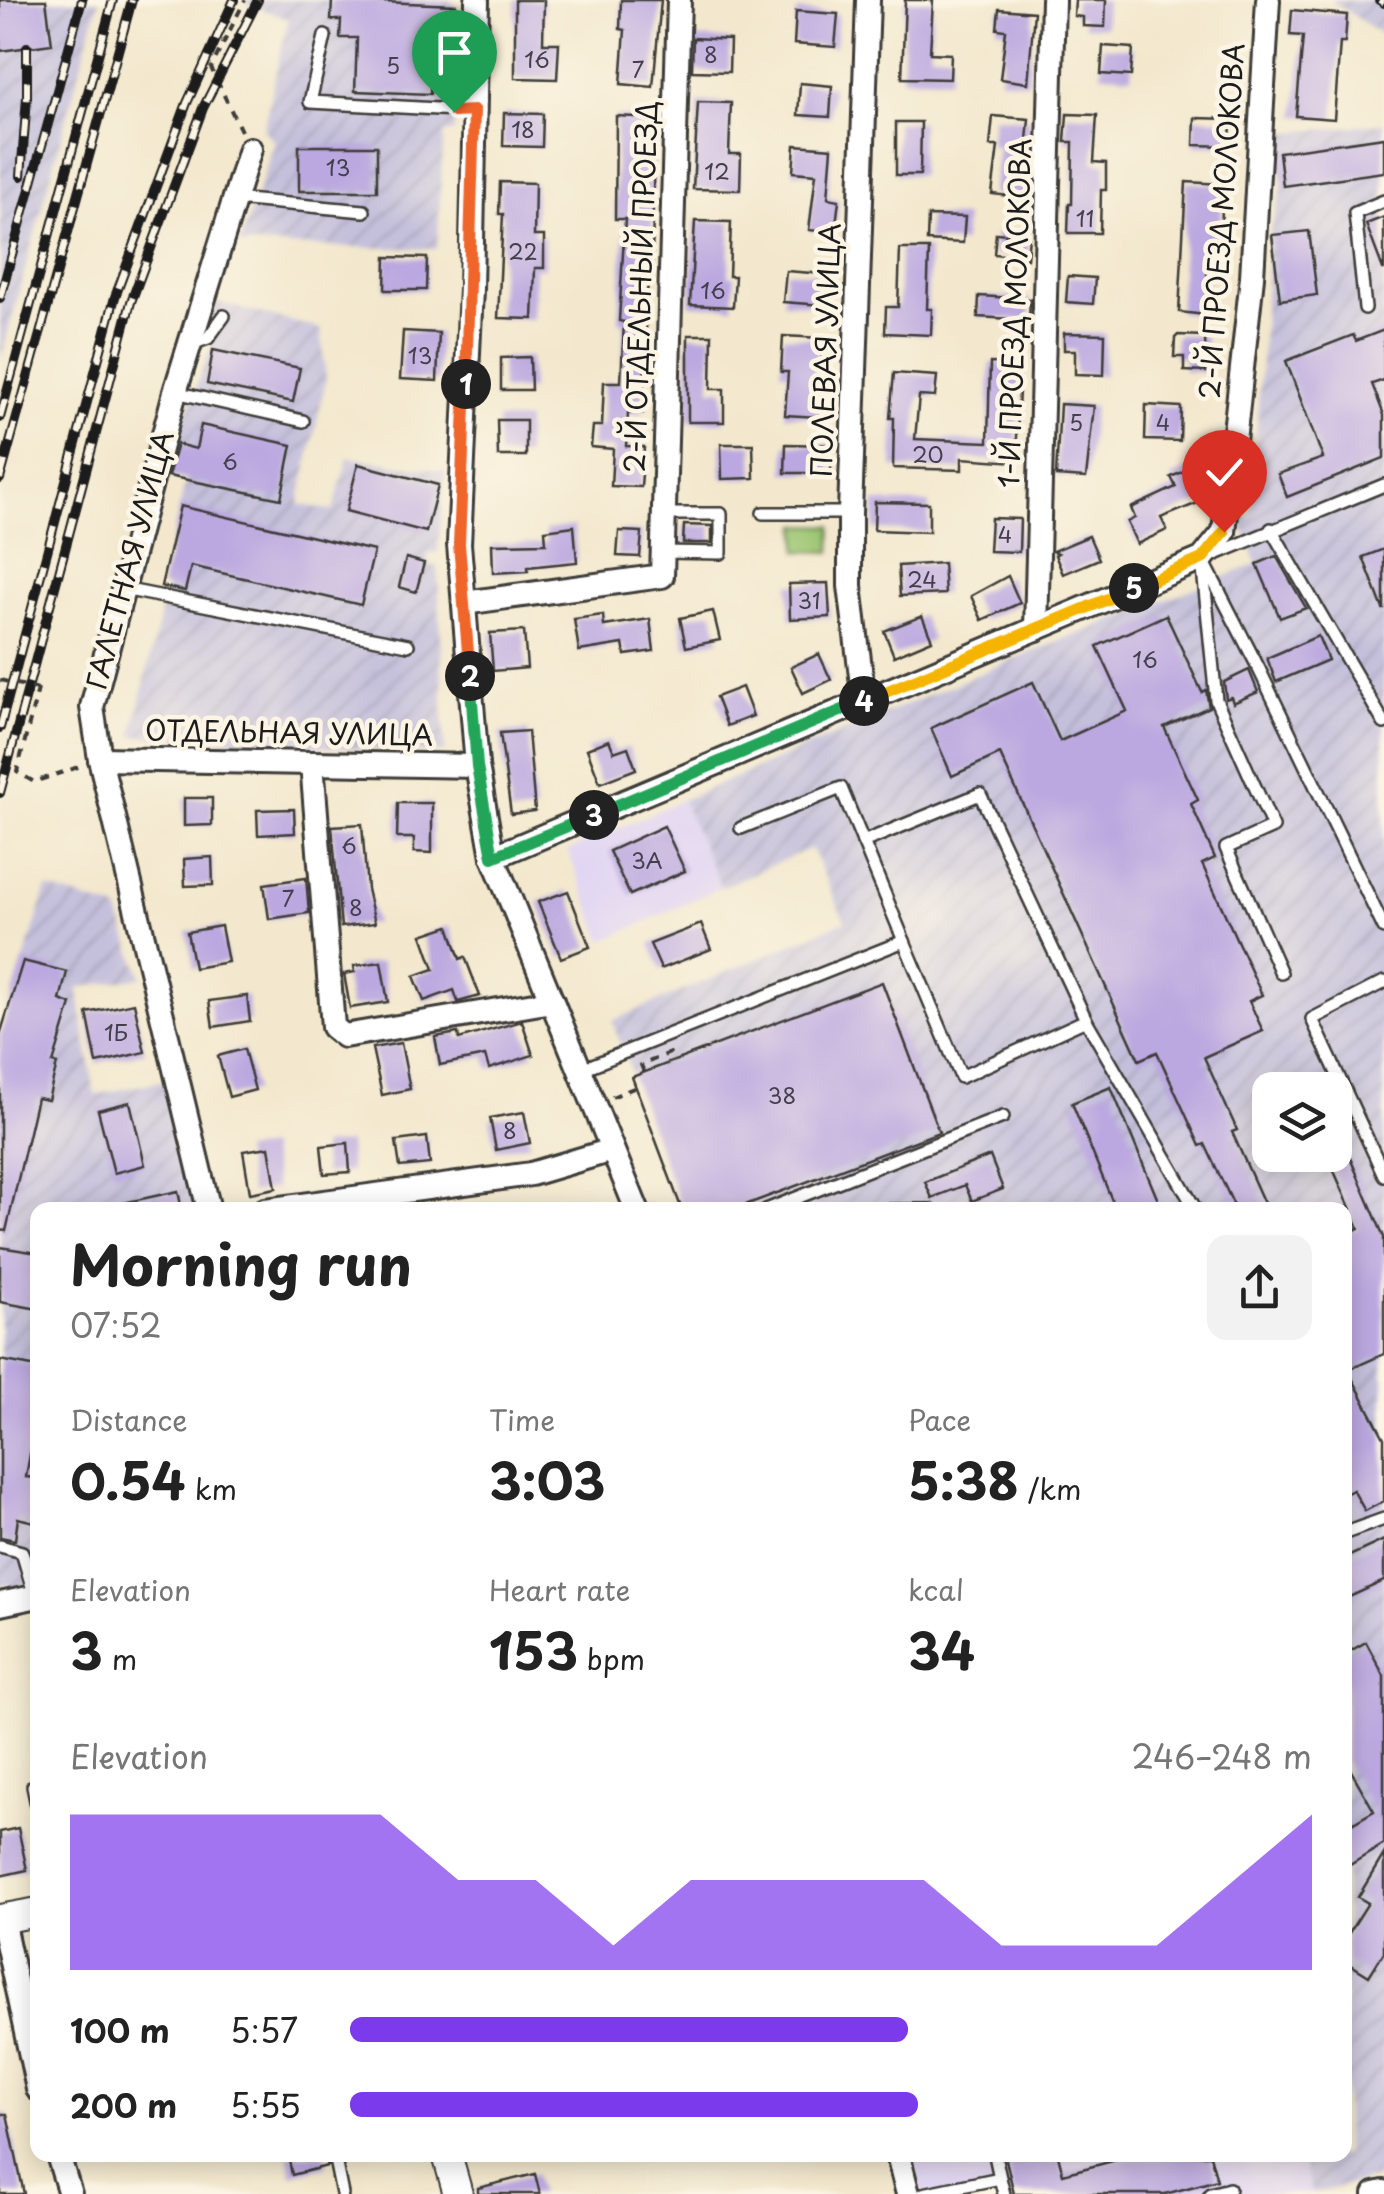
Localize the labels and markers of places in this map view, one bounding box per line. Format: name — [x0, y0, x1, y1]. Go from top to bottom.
pin — [412, 10, 497, 113]
pin: 1 — [441, 359, 491, 409]
pin — [1182, 430, 1267, 533]
pin: 5 — [1109, 563, 1159, 613]
pin: 2 — [445, 651, 495, 701]
pin: 4 — [839, 676, 889, 726]
pin: 3 — [569, 790, 619, 840]

